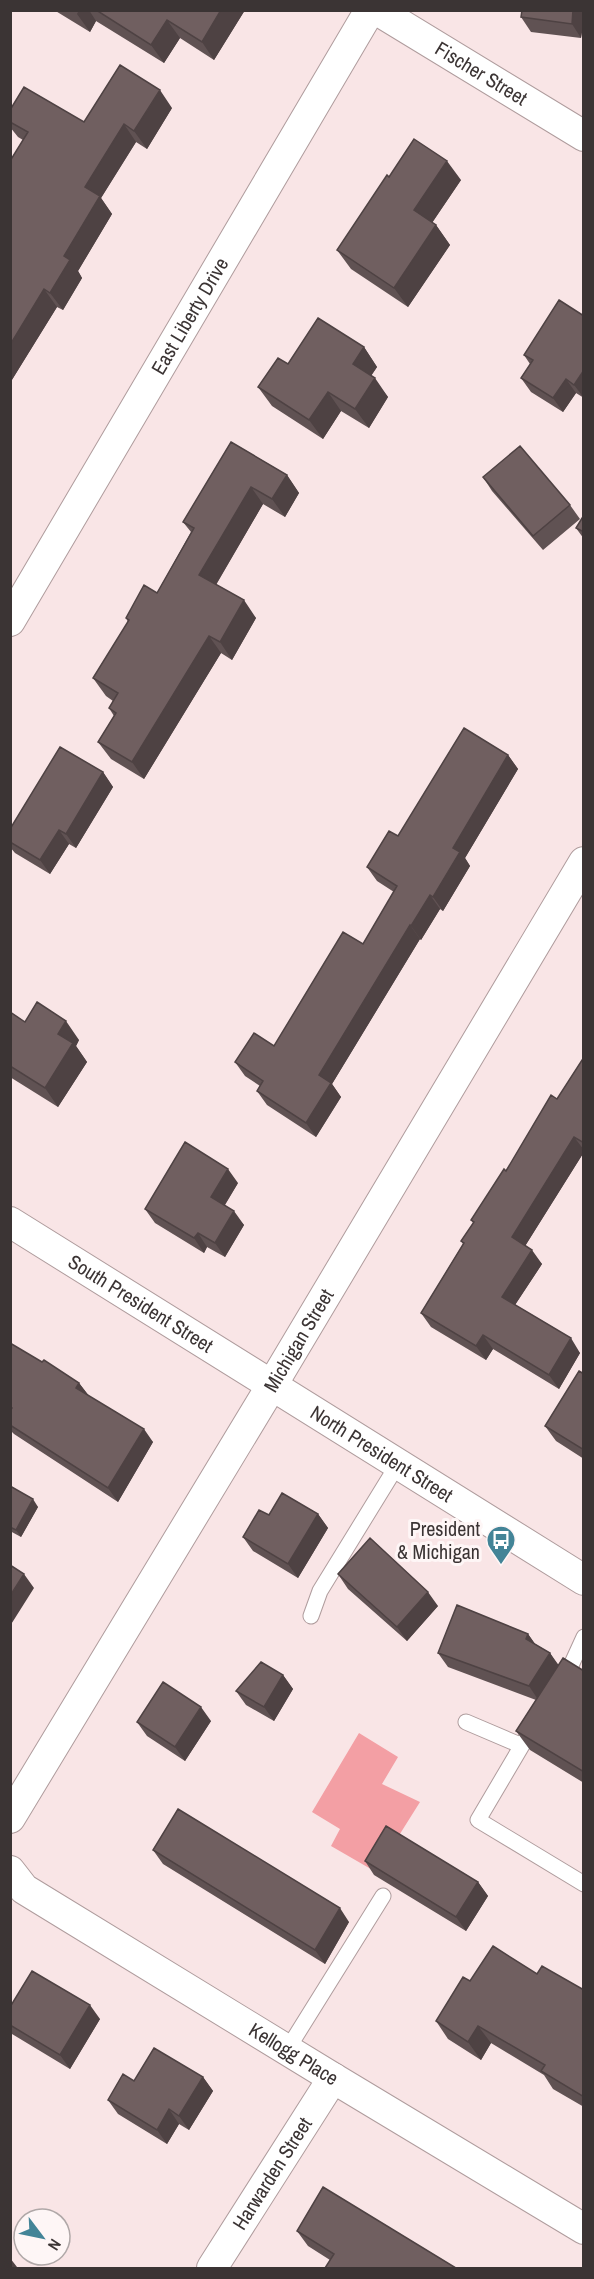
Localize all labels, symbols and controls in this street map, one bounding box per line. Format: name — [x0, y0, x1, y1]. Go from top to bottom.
street label: Fischer Street — [430, 35, 533, 112]
street label: East Liberty Drive — [144, 252, 234, 379]
street label: South President Street — [63, 1248, 219, 1359]
street label: Michigan Street — [257, 1283, 340, 1397]
street label: North President Street — [305, 1399, 459, 1508]
place label: President & Michigan — [397, 1515, 480, 1565]
bus stop icon: President & Michigan — [485, 1524, 517, 1566]
street label: Kellogg Place — [244, 2016, 344, 2091]
street label: Harwarden Street — [226, 2111, 318, 2235]
north arrow — [12, 2207, 72, 2267]
text: N — [43, 2235, 67, 2255]

